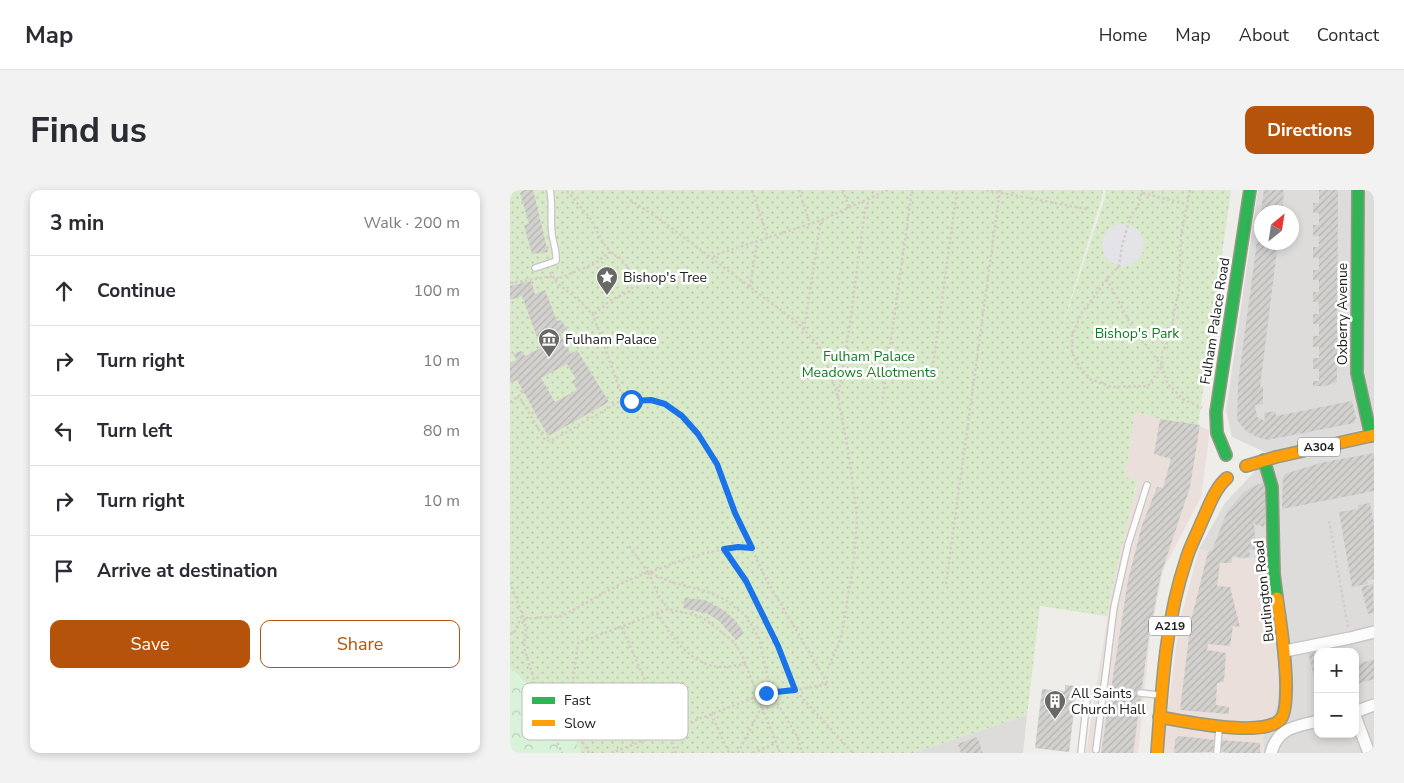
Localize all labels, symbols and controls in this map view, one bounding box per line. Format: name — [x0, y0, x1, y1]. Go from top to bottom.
text: Map — [25, 19, 73, 51]
text: Home — [1099, 23, 1147, 47]
text: Map — [1175, 23, 1211, 47]
text: About — [1239, 23, 1289, 47]
text: Contact — [1317, 23, 1379, 47]
button: Directions — [1245, 106, 1374, 154]
text: Find us — [30, 107, 147, 154]
north arrow — [1254, 205, 1299, 250]
text: 3 min — [50, 209, 104, 237]
text: Walk · 200 m — [364, 212, 460, 234]
street label: Fulham Palace Road — [1196, 256, 1234, 386]
street label: Oxberry Avenue — [1333, 263, 1352, 365]
place icon: Bishop's Tree — [595, 265, 619, 296]
place label: Bishop's Tree — [623, 268, 707, 287]
icon: ahead — [50, 277, 78, 305]
text: Continue — [97, 278, 176, 304]
text: 100 m — [413, 280, 460, 302]
park label: Bishop's Park — [1095, 324, 1180, 343]
museum icon: Fulham Palace — [537, 327, 561, 358]
place label: Fulham Palace — [565, 330, 657, 349]
icon: right — [50, 347, 78, 375]
park label: Fulham Palace Meadows Allotments — [802, 347, 937, 382]
text: Turn right — [97, 348, 184, 374]
text: 10 m — [423, 350, 460, 372]
route start — [620, 390, 643, 413]
icon: left — [50, 417, 78, 445]
text: Turn left — [97, 418, 172, 444]
text: 80 m — [423, 420, 460, 442]
road number: A304 — [1298, 438, 1340, 456]
icon: right — [50, 487, 78, 515]
text: Turn right — [97, 488, 184, 514]
text: 10 m — [423, 490, 460, 512]
street label: Burlington Road — [1249, 539, 1279, 643]
icon: arrive — [50, 557, 78, 585]
text: Arrive at destination — [97, 558, 278, 584]
road number: A219 — [1149, 616, 1191, 636]
button: Save — [50, 620, 250, 668]
button: Share — [260, 620, 460, 668]
map controls — [1314, 648, 1359, 738]
button: + — [1314, 648, 1359, 693]
route end — [755, 682, 778, 705]
legend — [522, 683, 688, 740]
place label: All Saints Church Hall — [1071, 684, 1146, 719]
building icon: All Saints Church Hall — [1043, 689, 1067, 720]
text: Fast — [564, 691, 590, 710]
button: − — [1314, 693, 1359, 738]
text: Slow — [564, 714, 596, 733]

